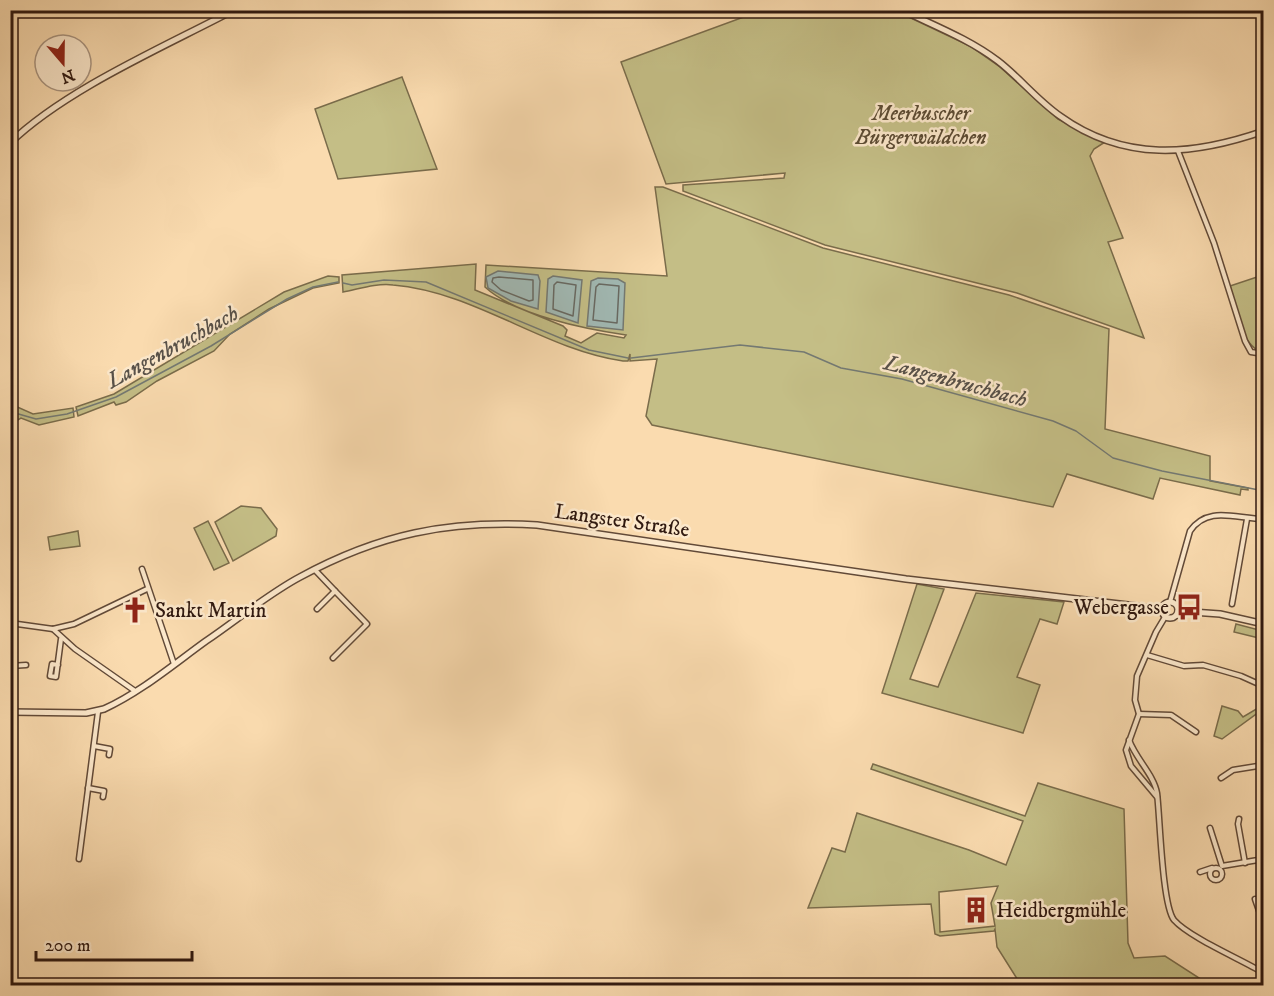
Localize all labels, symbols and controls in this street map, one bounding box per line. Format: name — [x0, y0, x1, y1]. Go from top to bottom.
north arrow — [33, 33, 93, 93]
text: N — [58, 65, 77, 88]
park label: Meerbuscher Bürgerwäldchen — [855, 101, 987, 151]
water label: Langenbruchbach — [100, 300, 243, 396]
water label: Langenbruchbach — [879, 349, 1030, 413]
street label: Langster Straße — [553, 499, 691, 543]
bus stop icon: Webergasse — [1174, 592, 1204, 622]
church icon: Sankt Martin — [120, 595, 150, 625]
place label: Webergasse — [1073, 595, 1169, 621]
place label: Sankt Martin — [155, 598, 267, 624]
building icon: Heidbergmühle — [961, 895, 991, 925]
place label: Heidbergmühle — [996, 898, 1127, 924]
scale bar — [36, 924, 192, 962]
text: 200 m — [45, 935, 91, 957]

